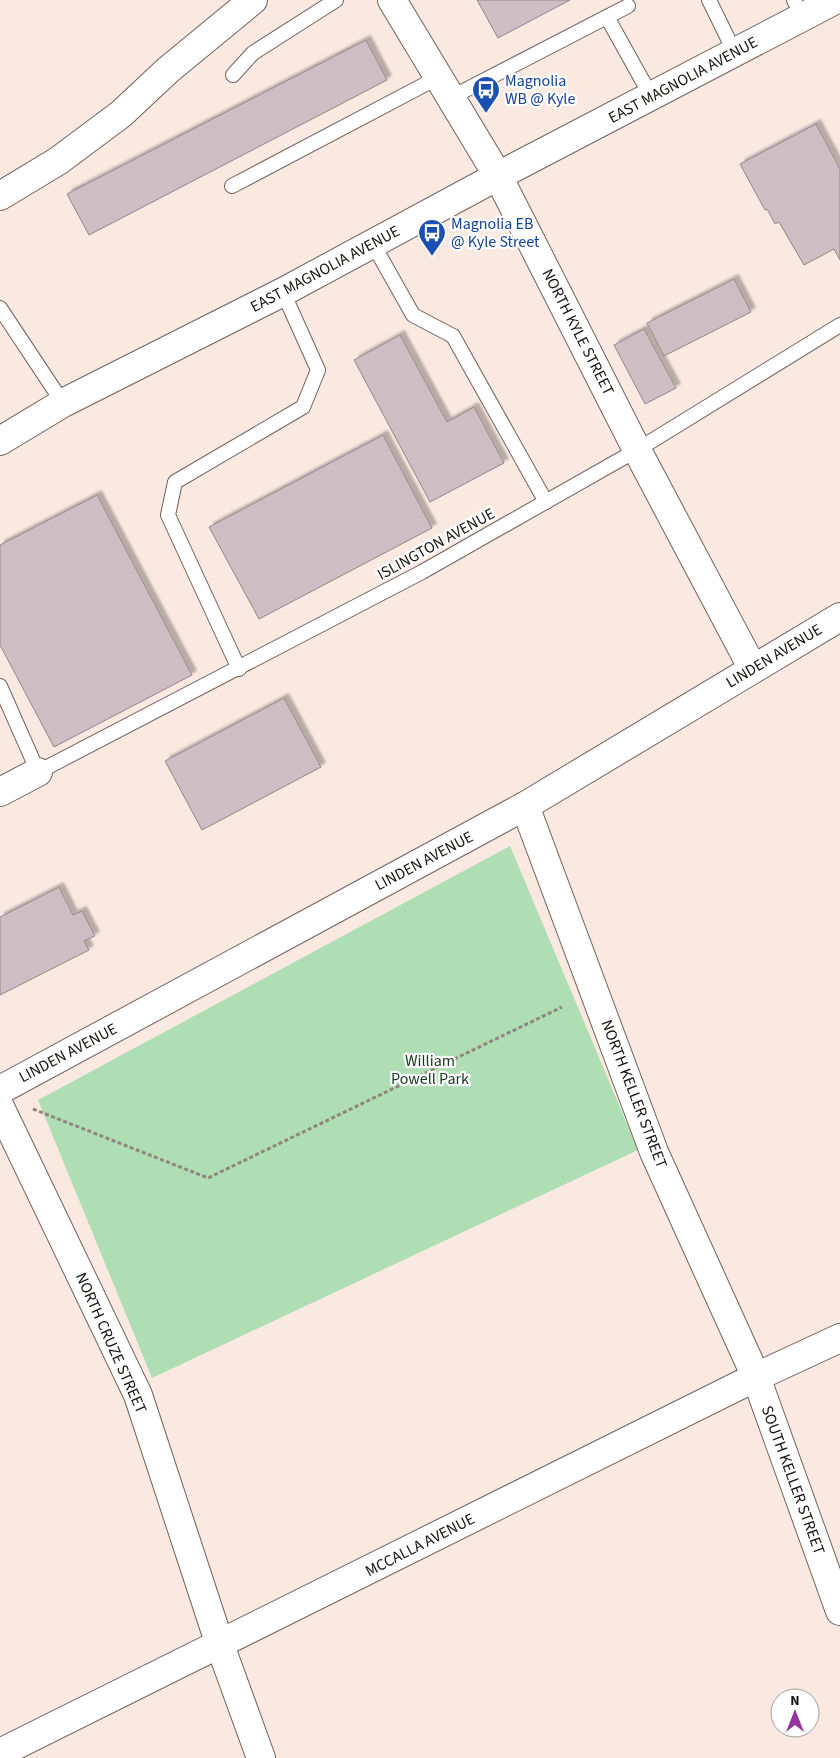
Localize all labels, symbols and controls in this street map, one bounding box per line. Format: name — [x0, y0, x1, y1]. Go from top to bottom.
street label: EAST MAGNOLIA AVENUE — [604, 31, 762, 129]
place label: Magnolia WB @ Kyle — [505, 70, 575, 110]
bus stop icon: Magnolia WB @ Kyle — [471, 75, 501, 114]
place label: Magnolia EB @ Kyle Street — [451, 213, 540, 253]
bus stop icon: Magnolia EB @ Kyle Street — [417, 218, 447, 257]
street label: EAST MAGNOLIA AVENUE — [246, 220, 404, 318]
street label: NORTH KYLE STREET — [537, 265, 620, 399]
street label: ISLINGTON AVENUE — [373, 503, 499, 585]
street label: LINDEN AVENUE — [722, 619, 826, 693]
street label: LINDEN AVENUE — [371, 826, 477, 896]
street label: NORTH KELLER STREET — [596, 1017, 673, 1172]
street label: LINDEN AVENUE — [15, 1018, 121, 1088]
park label: William Powell Park — [391, 1050, 469, 1090]
street label: NORTH CRUZE STREET — [70, 1269, 152, 1417]
street label: SOUTH KELLER STREET — [756, 1402, 830, 1558]
street label: MCCALLA AVENUE — [362, 1508, 478, 1582]
north arrow — [770, 1688, 820, 1738]
text: N — [790, 1691, 800, 1711]

